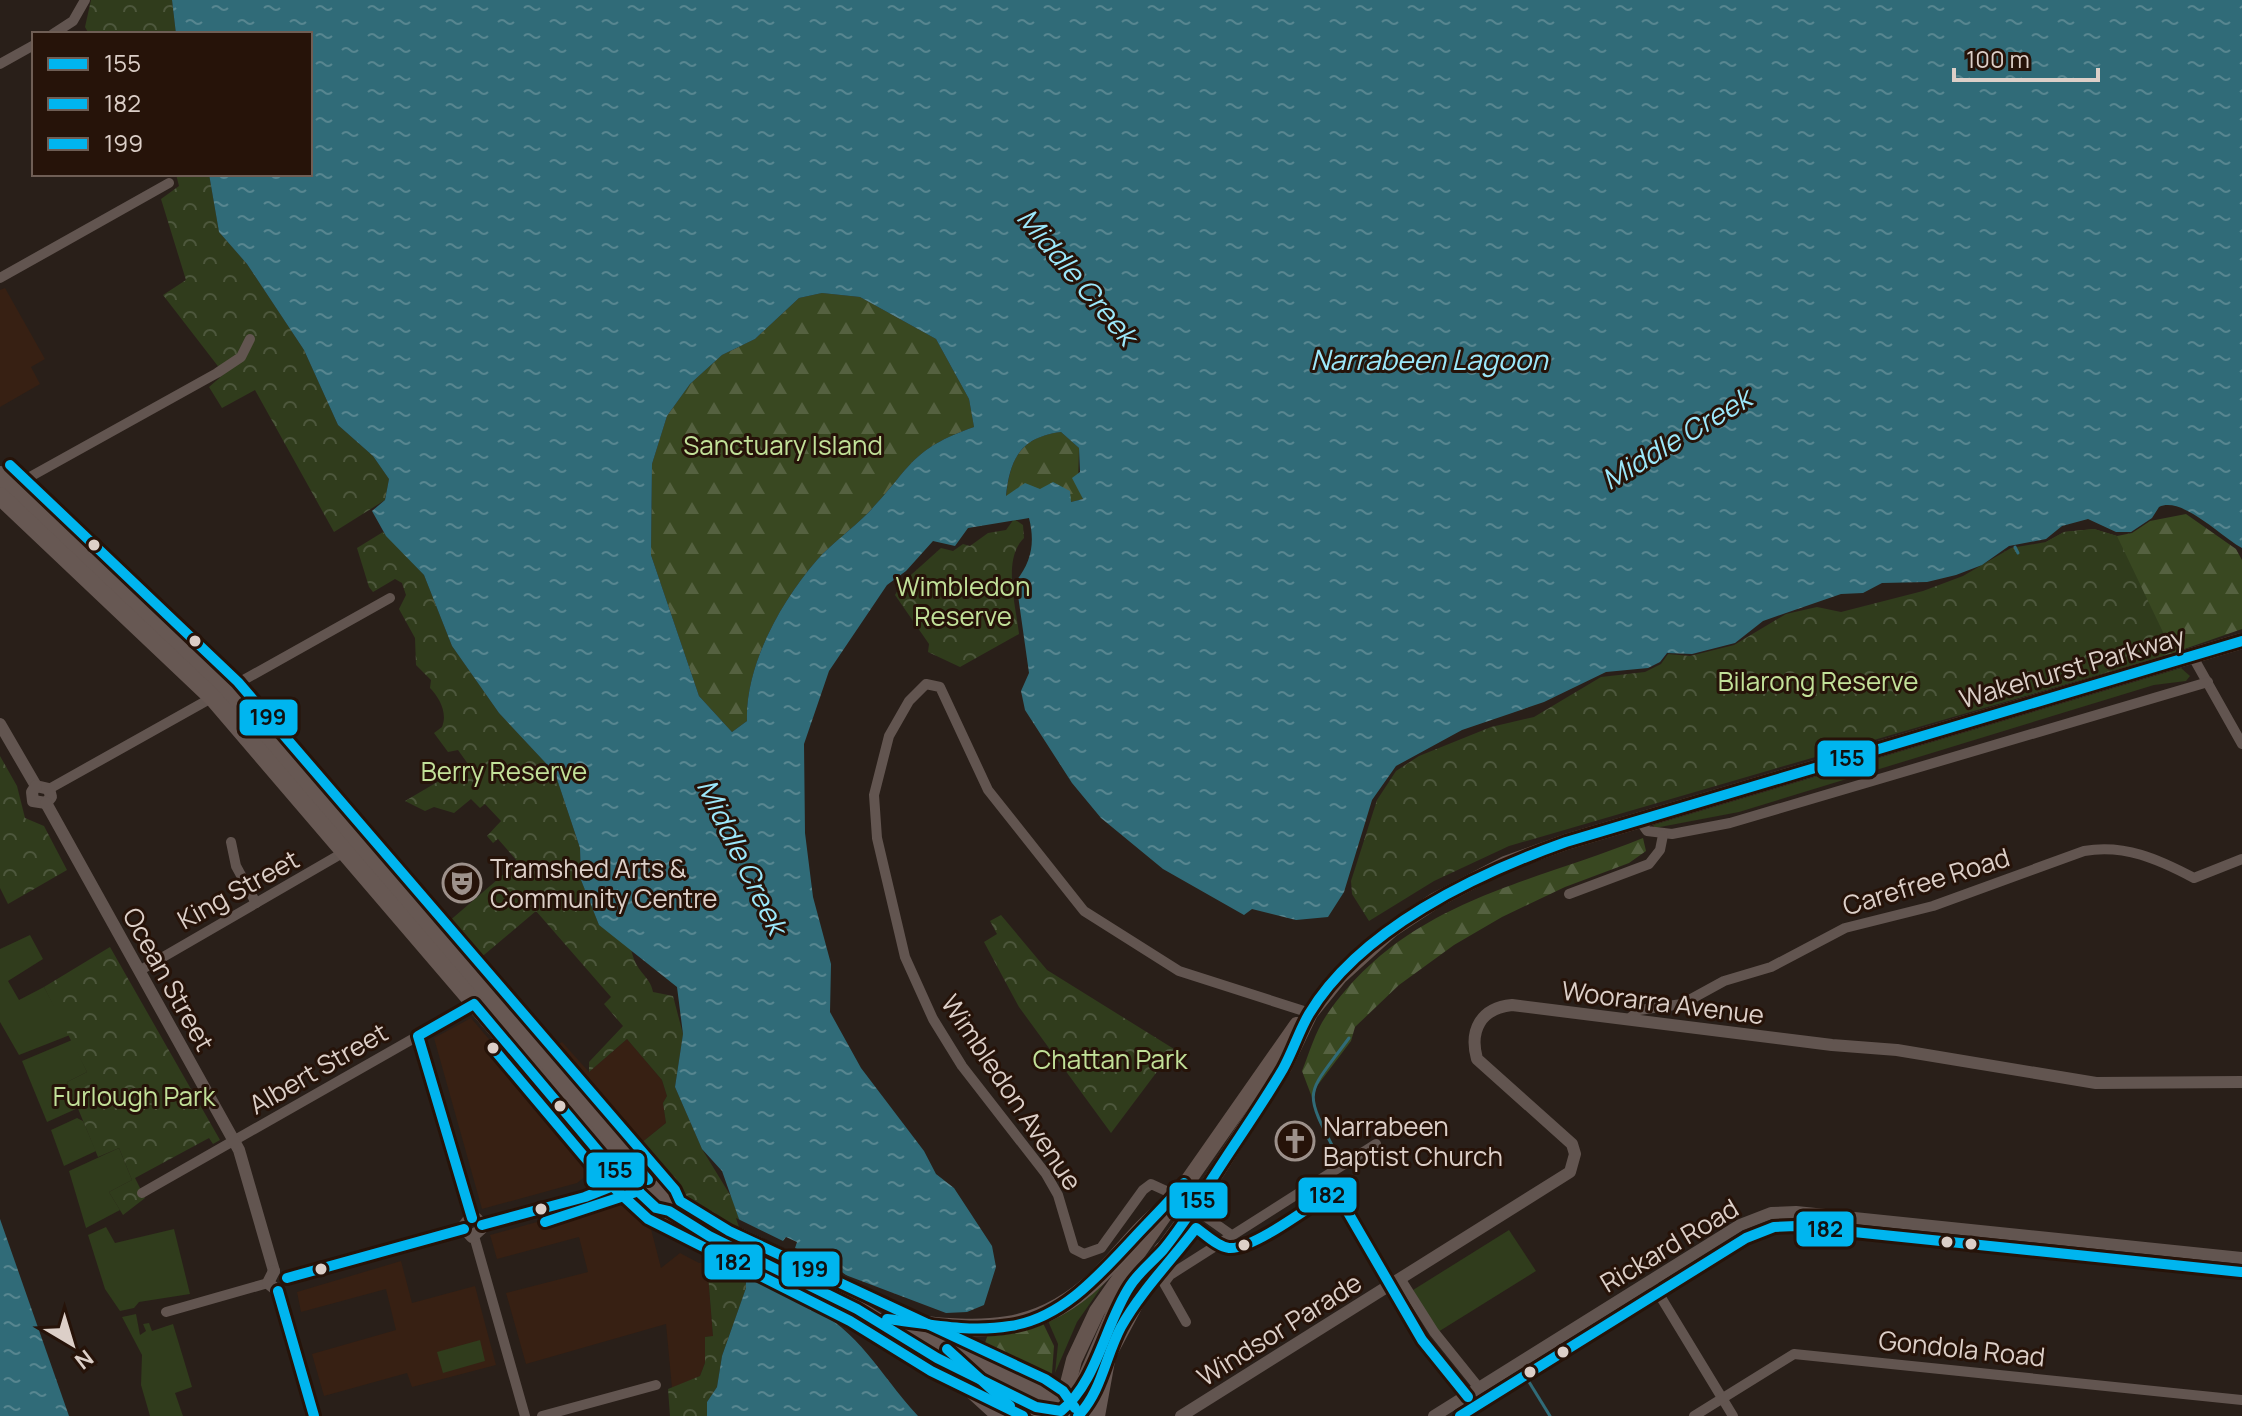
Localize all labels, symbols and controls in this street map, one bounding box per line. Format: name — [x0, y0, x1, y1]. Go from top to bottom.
legend — [32, 32, 312, 176]
scale bar — [1954, 32, 2098, 82]
text: 100 m — [1966, 42, 2030, 75]
text: 155 — [104, 46, 141, 79]
text: 182 — [104, 86, 141, 119]
text: 199 — [104, 126, 143, 159]
water label: Middle Creek — [1009, 199, 1149, 356]
water label: Narrabeen Lagoon — [1310, 340, 1549, 378]
water label: Middle Creek — [1594, 376, 1761, 498]
park label: Sanctuary Island — [683, 427, 883, 463]
unlabelled marker — [86, 537, 102, 553]
park label: Wimbledon Reserve — [896, 568, 1030, 634]
street label: Wakehurst Parkway — [1955, 618, 2189, 716]
unlabelled marker — [187, 633, 203, 649]
park label: Bilarong Reserve — [1718, 663, 1918, 699]
line badge: 199 — [238, 698, 299, 737]
text: 199 — [250, 702, 286, 732]
line badge: 155 — [1816, 739, 1877, 778]
text: 155 — [1829, 743, 1865, 773]
park label: Berry Reserve — [421, 753, 587, 789]
water label: Middle Creek — [689, 772, 799, 944]
street label: Carefree Road — [1838, 839, 2014, 923]
street label: King Street — [171, 841, 305, 937]
place label: Tramshed Arts & Community Centre — [490, 850, 718, 916]
theatre icon: Tramshed Arts & Community Centre — [441, 862, 483, 904]
street label: Ocean Street — [115, 901, 223, 1057]
street label: Woorarra Avenue — [1560, 972, 1766, 1032]
street label: Wimbledon Avenue — [933, 987, 1091, 1197]
street label: Albert Street — [242, 1014, 394, 1122]
unlabelled marker — [485, 1040, 501, 1056]
park label: Chattan Park — [1033, 1041, 1188, 1077]
park label: Furlough Park — [53, 1078, 216, 1114]
unlabelled marker — [552, 1098, 568, 1114]
place label: Narrabeen Baptist Church — [1323, 1108, 1503, 1174]
church icon: Narrabeen Baptist Church — [1274, 1120, 1316, 1162]
line badge: 155 — [585, 1151, 646, 1189]
text: 155 — [597, 1155, 633, 1185]
line badge: 182 — [1297, 1176, 1358, 1214]
text: 182 — [1309, 1180, 1345, 1210]
line badge: 155 — [1168, 1181, 1229, 1220]
text: 155 — [1180, 1185, 1216, 1215]
street label: Rickard Road — [1593, 1190, 1745, 1300]
unlabelled marker — [533, 1201, 549, 1217]
line badge: 182 — [1795, 1210, 1855, 1248]
text: 182 — [1807, 1214, 1843, 1244]
unlabelled marker — [1939, 1234, 1955, 1250]
unlabelled marker — [1963, 1236, 1979, 1252]
unlabelled marker — [1236, 1237, 1252, 1253]
line badge: 182 — [703, 1243, 764, 1281]
text: 182 — [715, 1247, 751, 1277]
line badge: 199 — [780, 1250, 841, 1288]
text: 199 — [792, 1254, 828, 1284]
unlabelled marker — [313, 1261, 329, 1277]
street label: Windsor Parade — [1190, 1264, 1368, 1394]
north arrow — [32, 1304, 112, 1384]
street label: Gondola Road — [1877, 1321, 2047, 1375]
text: N — [69, 1343, 100, 1376]
unlabelled marker — [1555, 1344, 1571, 1360]
unlabelled marker — [1522, 1364, 1538, 1380]

